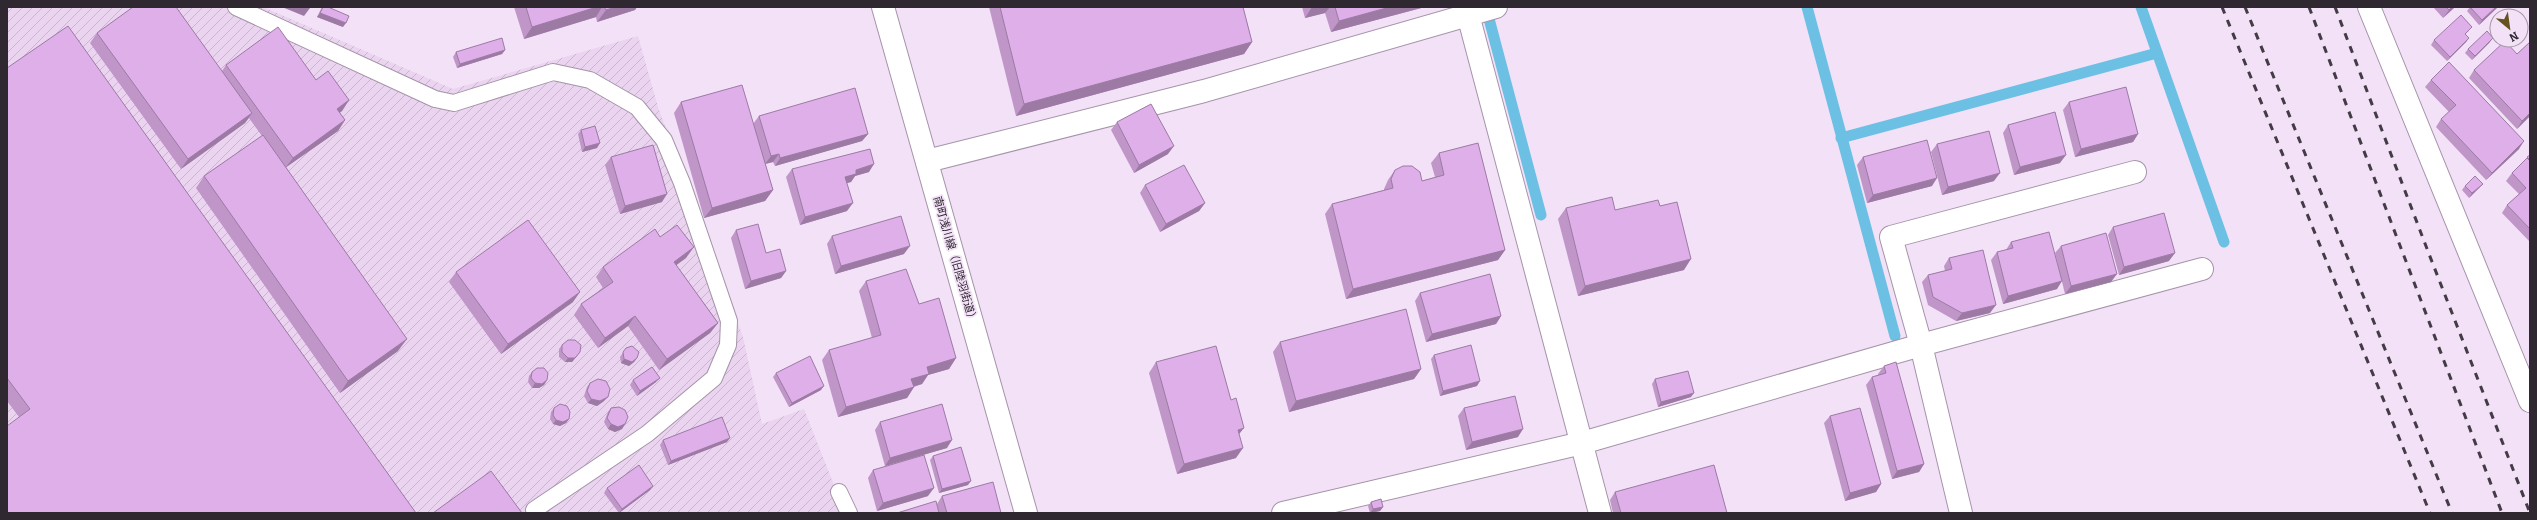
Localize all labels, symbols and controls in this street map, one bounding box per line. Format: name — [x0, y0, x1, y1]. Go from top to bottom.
north arrow — [2489, 8, 2529, 48]
text: N — [2506, 29, 2520, 44]
street label: 南町浅川線（旧陸羽街道） — [931, 195, 979, 325]

